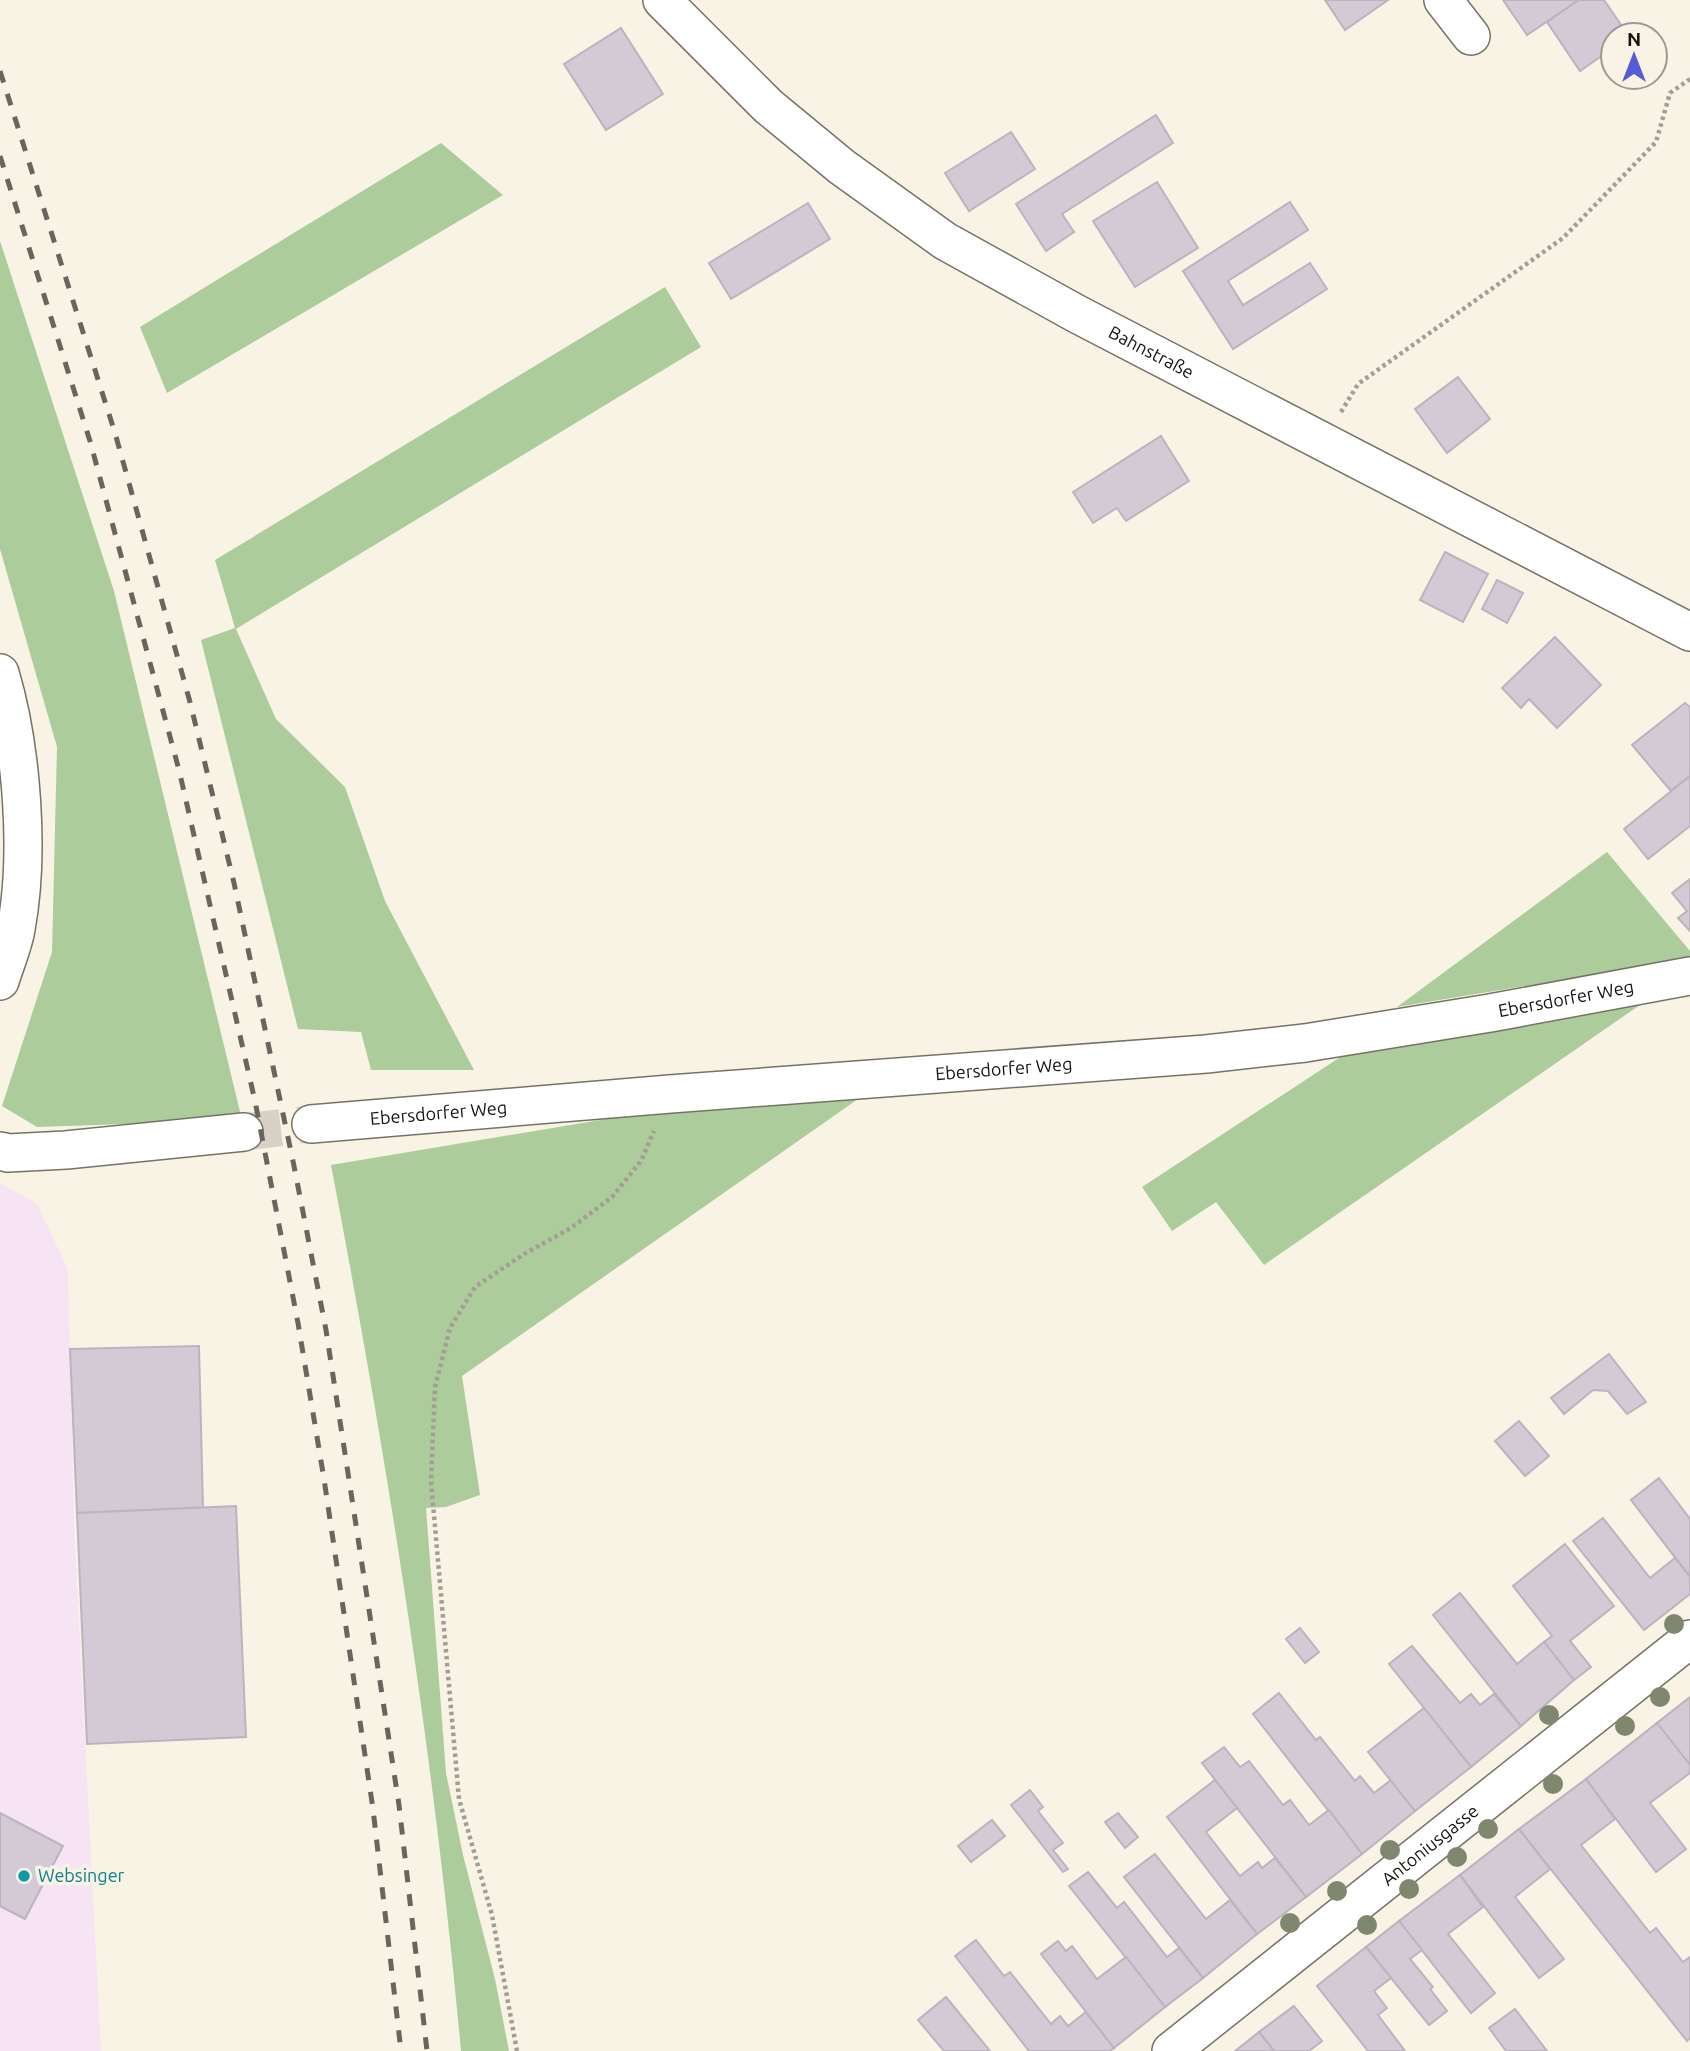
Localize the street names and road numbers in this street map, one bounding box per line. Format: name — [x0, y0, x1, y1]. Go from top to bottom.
street label: Bahnstraße — [1106, 321, 1197, 382]
street label: Ebersdorfer Weg — [1496, 976, 1635, 1020]
street label: Ebersdorfer Weg — [934, 1053, 1073, 1083]
street label: Ebersdorfer Weg — [369, 1097, 508, 1128]
street label: Antoniusgasse — [1377, 1800, 1482, 1889]

